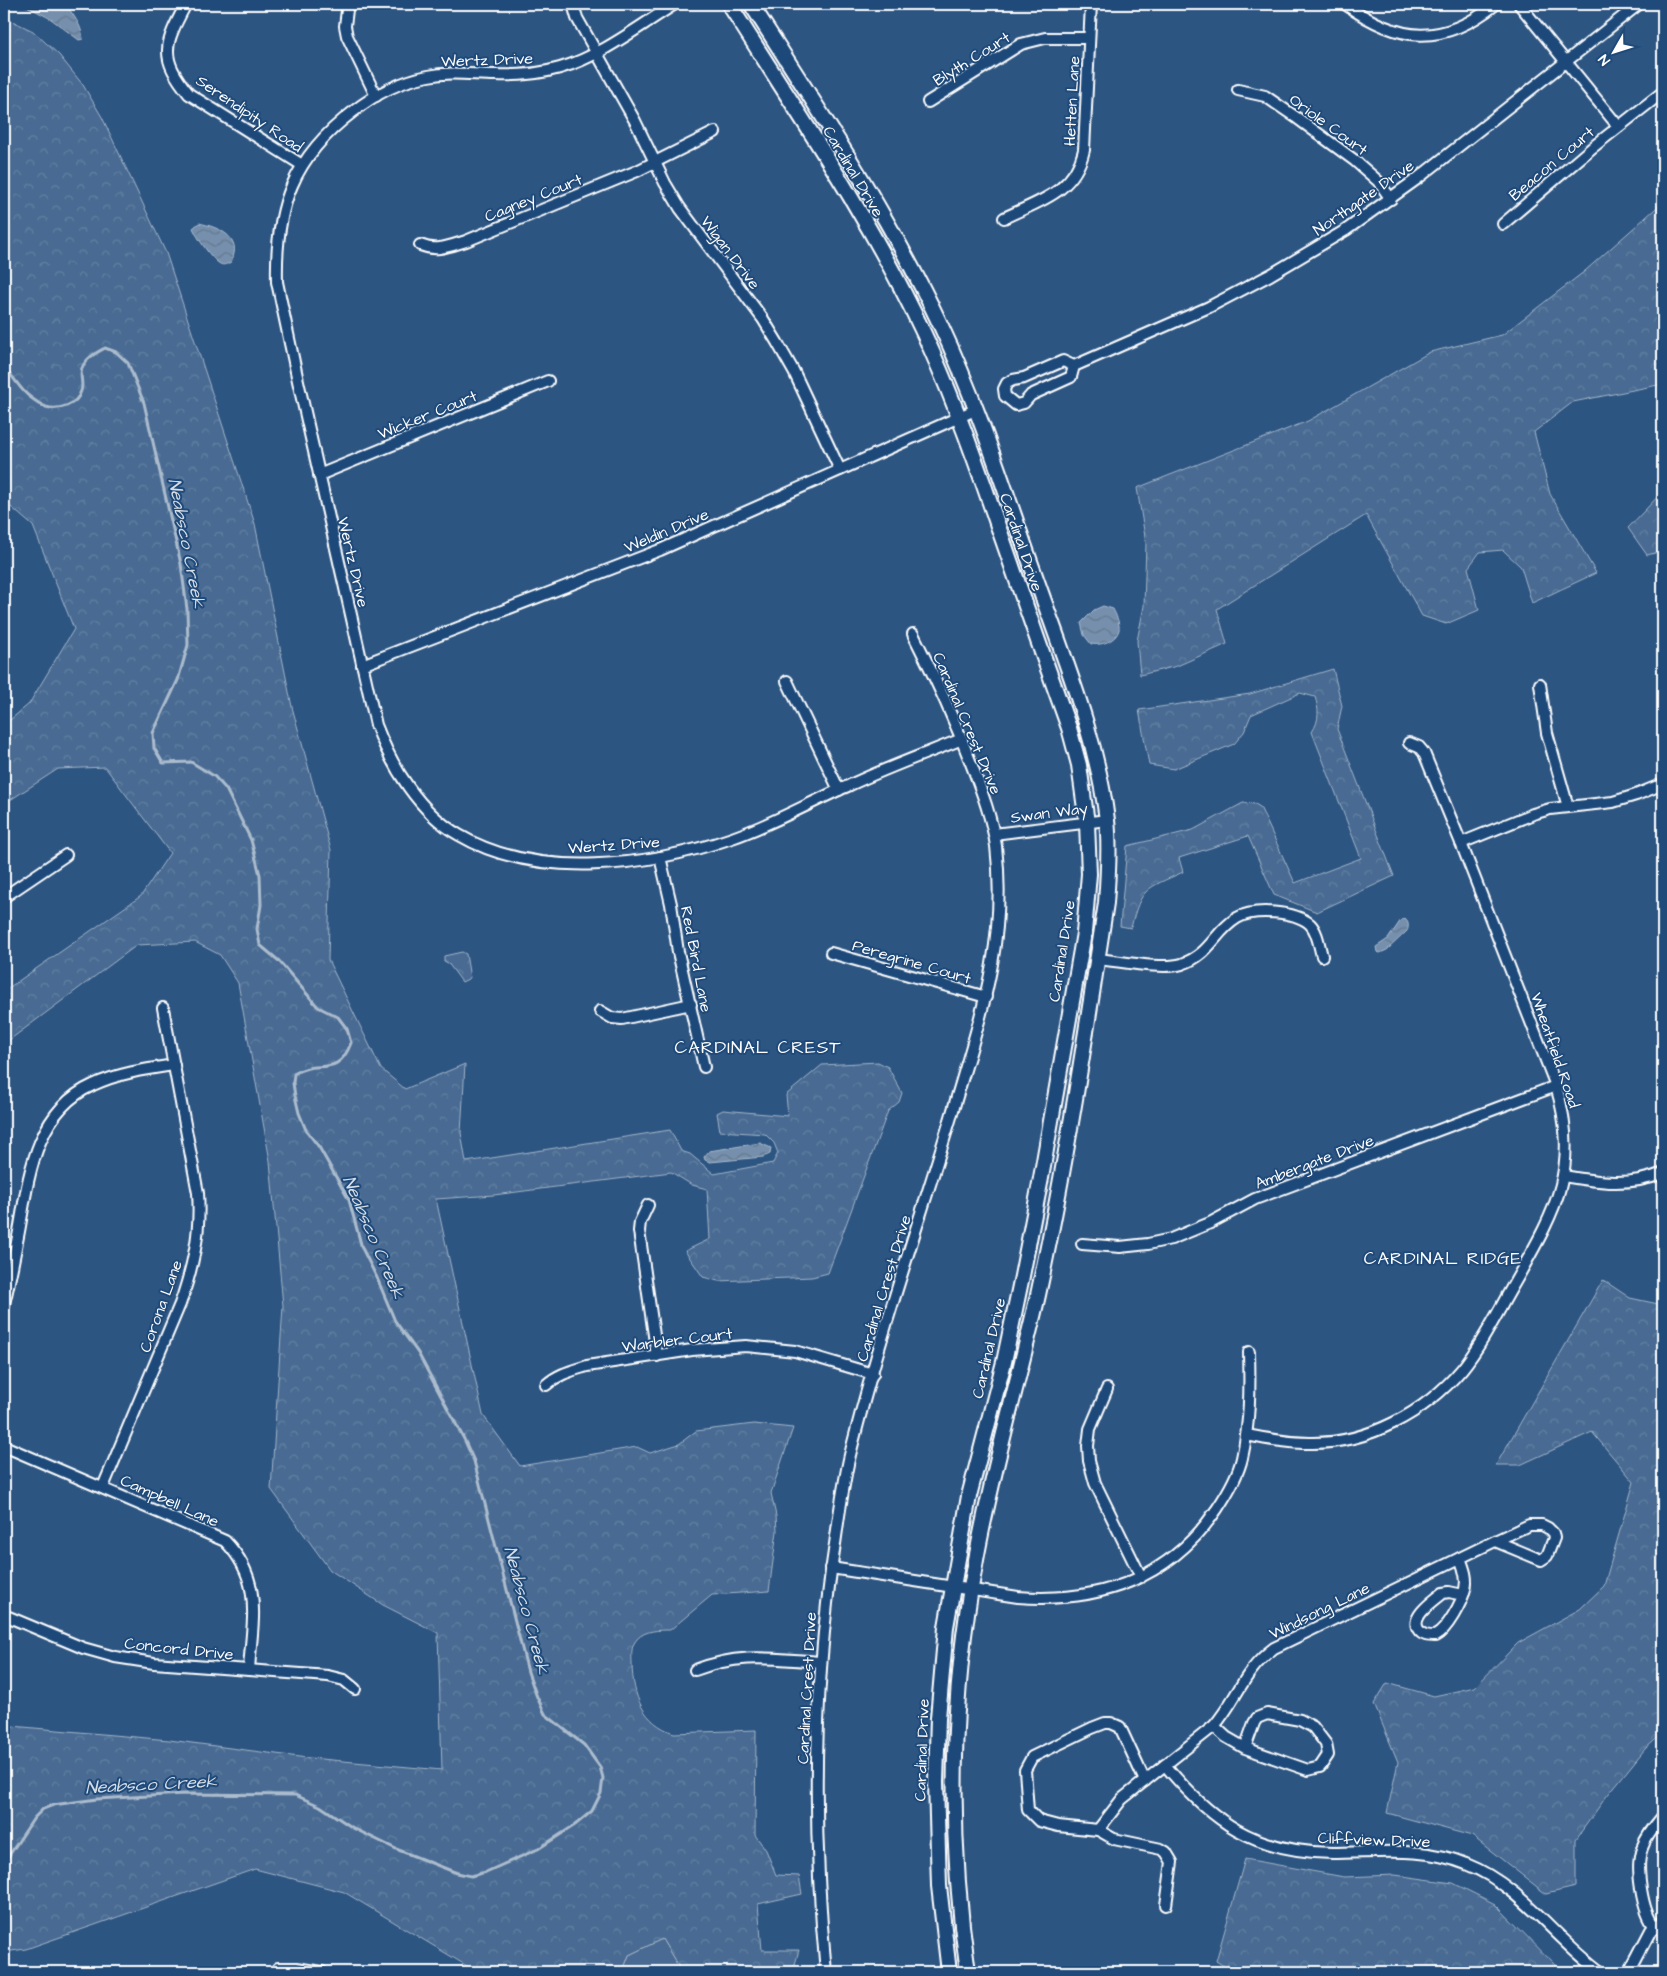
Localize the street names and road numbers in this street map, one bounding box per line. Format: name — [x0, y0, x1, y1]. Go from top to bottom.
street label: Blyth Court — [929, 26, 1015, 92]
street label: Wertz Drive — [441, 47, 534, 73]
street label: Hetten Lane — [1059, 55, 1085, 147]
street label: Serendipity Road — [191, 70, 307, 159]
street label: Oriole Court — [1285, 89, 1373, 161]
street label: Beacon Court — [1504, 121, 1600, 206]
street label: Cardinal Drive — [817, 122, 889, 221]
street label: Northgate Drive — [1309, 155, 1419, 242]
street label: Cagney Court — [481, 168, 586, 228]
street label: Wigan Drive — [694, 211, 765, 295]
street label: Wicker Court — [375, 385, 481, 445]
street label: Cardinal Drive — [994, 490, 1048, 595]
street label: Weldin Drive — [621, 503, 712, 559]
street label: Wertz Drive — [332, 515, 374, 610]
street label: Cardinal Crest Drive — [927, 649, 1007, 798]
street label: Swan Way — [1009, 797, 1089, 830]
street label: Wertz Drive — [567, 831, 661, 859]
street label: Cardinal Drive — [1043, 898, 1081, 1004]
street label: Red Bird Lane — [675, 904, 717, 1015]
street label: Peregrine Court — [849, 934, 974, 991]
street label: Wheatfield Road — [1525, 990, 1585, 1111]
street label: Ambergate Drive — [1252, 1129, 1378, 1196]
street label: Cardinal Crest Drive — [851, 1212, 917, 1364]
street label: Corona Lane — [134, 1257, 188, 1355]
street label: Cardinal Drive — [967, 1295, 1011, 1401]
street label: Warbler Court — [621, 1322, 734, 1358]
street label: Campbell Lane — [117, 1469, 223, 1533]
street label: Windsong Lane — [1266, 1577, 1374, 1646]
street label: Cardinal Crest Drive — [792, 1611, 822, 1765]
street label: Concord Drive — [123, 1632, 235, 1666]
street label: Cardinal Drive — [909, 1698, 935, 1802]
street label: Cliffview Drive — [1317, 1827, 1431, 1853]

